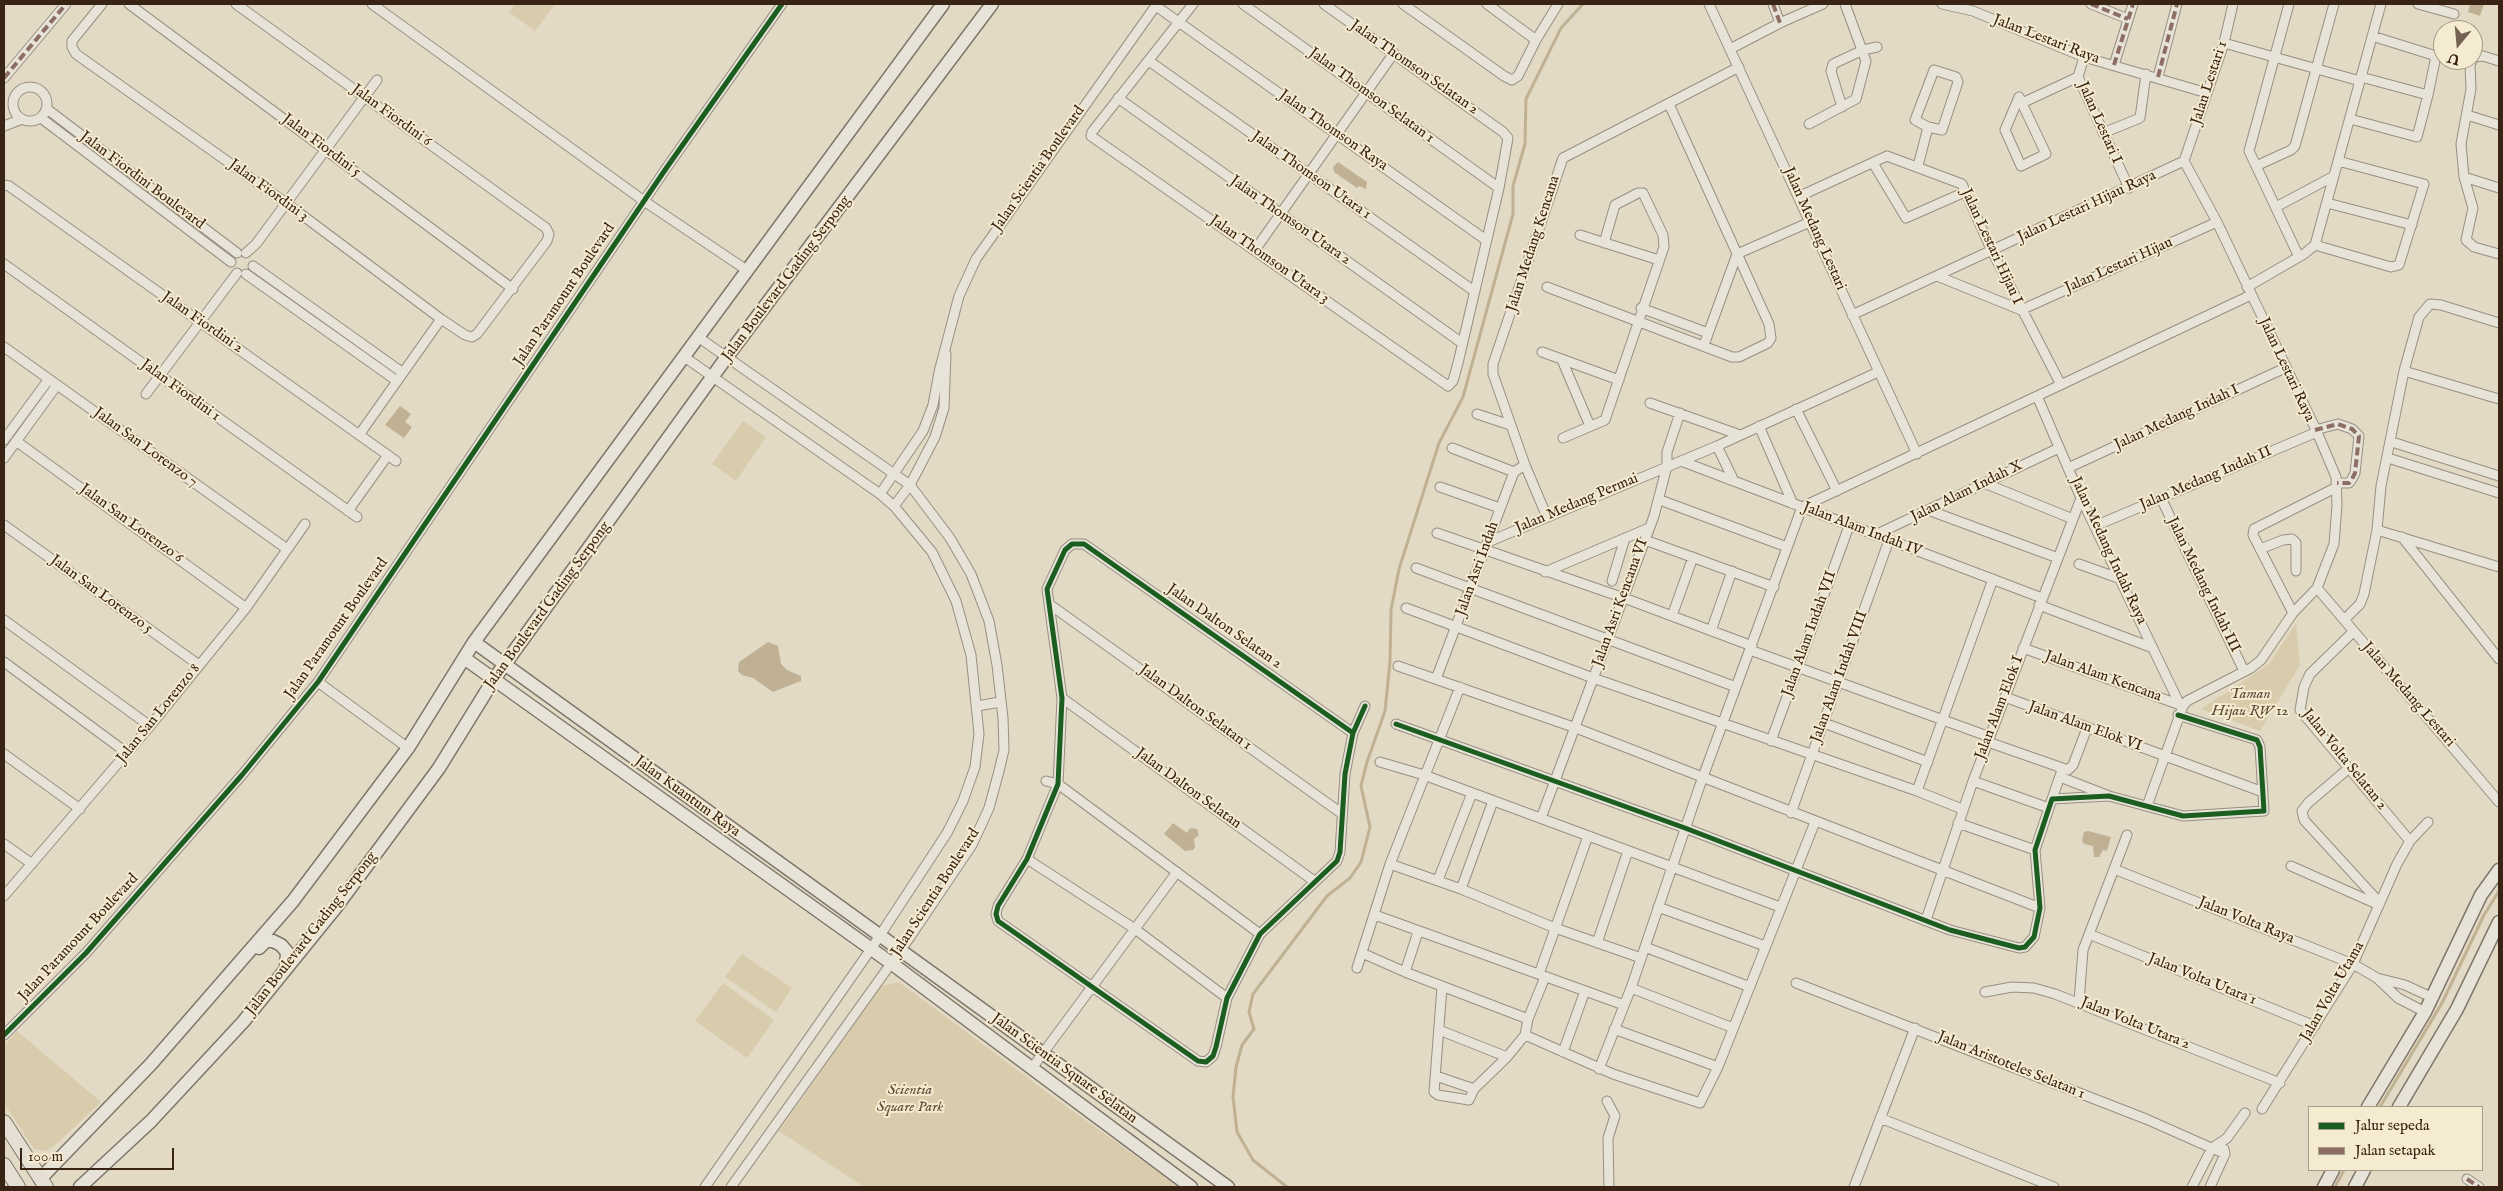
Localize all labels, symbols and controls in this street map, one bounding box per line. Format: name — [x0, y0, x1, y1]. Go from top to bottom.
street label: Jalan Lestari Raya — [1990, 11, 2102, 69]
street label: Jalan Thomson Selatan 2 — [1346, 17, 1482, 119]
north arrow — [2433, 20, 2483, 70]
street label: Jalan Lestari 1 — [2188, 39, 2232, 127]
street label: Jalan Thomson Selatan 1 — [1305, 44, 1437, 148]
text: U — [2446, 48, 2462, 69]
street label: Jalan Lestari I — [2073, 79, 2125, 167]
street label: Jalan Fiordini 6 — [347, 81, 435, 151]
street label: Jalan Thomson Raya — [1275, 87, 1391, 175]
street label: Jalan Scientia Boulevard — [989, 103, 1089, 235]
street label: Jalan Fiordini 5 — [278, 111, 364, 181]
street label: Jalan Fiordini Boulevard — [76, 128, 208, 234]
street label: Jalan Thomson Utara 1 — [1248, 128, 1374, 224]
street label: Jalan Fiordini 3 — [225, 156, 311, 226]
street label: Jalan Medang Lestari — [1779, 165, 1849, 293]
street label: Jalan Lestari Hijau Raya — [2015, 167, 2159, 247]
street label: Jalan Thomson Utara 2 — [1226, 172, 1354, 270]
street label: Jalan Medang Kencana — [1504, 174, 1564, 314]
street label: Jalan Lestari Hijau I — [1956, 186, 2026, 308]
street label: Jalan Boulevard Gading Serpong — [719, 193, 855, 365]
street label: Jalan Thomson Utara 3 — [1206, 212, 1332, 308]
street label: Jalan Paramount Boulevard — [511, 220, 619, 370]
street label: Jalan Lestari Hijau — [2062, 234, 2176, 298]
street label: Jalan Fiordini 2 — [158, 288, 246, 358]
street label: Jalan Lestari Raya — [2254, 315, 2318, 425]
street label: Jalan Fiordini 1 — [137, 356, 223, 426]
street label: Jalan Medang Indah I — [2112, 381, 2242, 455]
street label: Jalan San Lorenzo 7 — [90, 404, 200, 492]
street label: Jalan Medang Indah II — [2137, 443, 2275, 515]
street label: Jalan Alam Indah X — [1908, 457, 2026, 527]
street label: Jalan Medang Permai — [1513, 470, 1641, 538]
street label: Jalan Medang Indah Raya — [2066, 475, 2150, 627]
street label: Jalan San Lorenzo 6 — [76, 480, 186, 568]
street label: Jalan Alam Indah IV — [1800, 499, 1924, 561]
street label: Jalan Medang Indah III — [2162, 514, 2244, 656]
street label: Jalan Boulevard Gading Serpong — [481, 519, 615, 693]
street label: Jalan Asri Indah — [1453, 519, 1503, 619]
street label: Jalan Asri Kencana VI — [1589, 537, 1653, 669]
street label: Jalan San Lorenzo 5 — [46, 552, 156, 638]
street label: Jalan Paramount Boulevard — [281, 555, 393, 703]
street label: Jalan Alam Indah VII — [1779, 569, 1841, 699]
street label: Jalan Dalton Selatan 2 — [1163, 581, 1285, 673]
street label: Jalan Alam Indah VIII — [1808, 609, 1872, 745]
street label: Jalan Medang Lestari — [2358, 639, 2458, 751]
street label: Jalan Alam Kencana — [2042, 648, 2164, 706]
street label: Jalan Alam Elok I — [1972, 654, 2028, 762]
street label: Jalan San Lorenzo 8 — [113, 661, 205, 767]
street label: Jalan Dalton Selatan 1 — [1135, 661, 1255, 755]
park label: Taman Hijau RW 12 — [2212, 686, 2288, 721]
street label: Jalan Alam Elok VI — [2026, 698, 2144, 756]
street label: Jalan Volta Selatan 2 — [2298, 706, 2390, 814]
street label: Jalan Dalton Selatan — [1132, 745, 1244, 833]
street label: Jalan Kuantum Raya — [631, 753, 743, 841]
street label: Jalan Scientia Boulevard — [888, 826, 984, 960]
street label: Jalan Boulevard Gading Serpong — [242, 849, 382, 1019]
street label: Jalan Paramount Boulevard — [15, 870, 143, 1006]
street label: Jalan Volta Raya — [2196, 894, 2296, 948]
street label: Jalan Volta Utama — [2297, 939, 2369, 1045]
street label: Jalan Volta Utara 1 — [2145, 950, 2259, 1010]
street label: Jalan Volta Utara 2 — [2078, 994, 2192, 1054]
street label: Jalan Scientia Square Selatan — [988, 1010, 1140, 1128]
street label: Jalan Aristoteles Selatan 1 — [1935, 1028, 2087, 1104]
park label: Scientia Square Park — [877, 1082, 943, 1117]
legend — [2308, 1106, 2483, 1171]
text: Jalur sepeda — [2355, 1116, 2429, 1135]
scale bar — [22, 1138, 176, 1170]
text: Jalan setapak — [2355, 1141, 2436, 1160]
text: 100 m — [28, 1147, 63, 1166]

